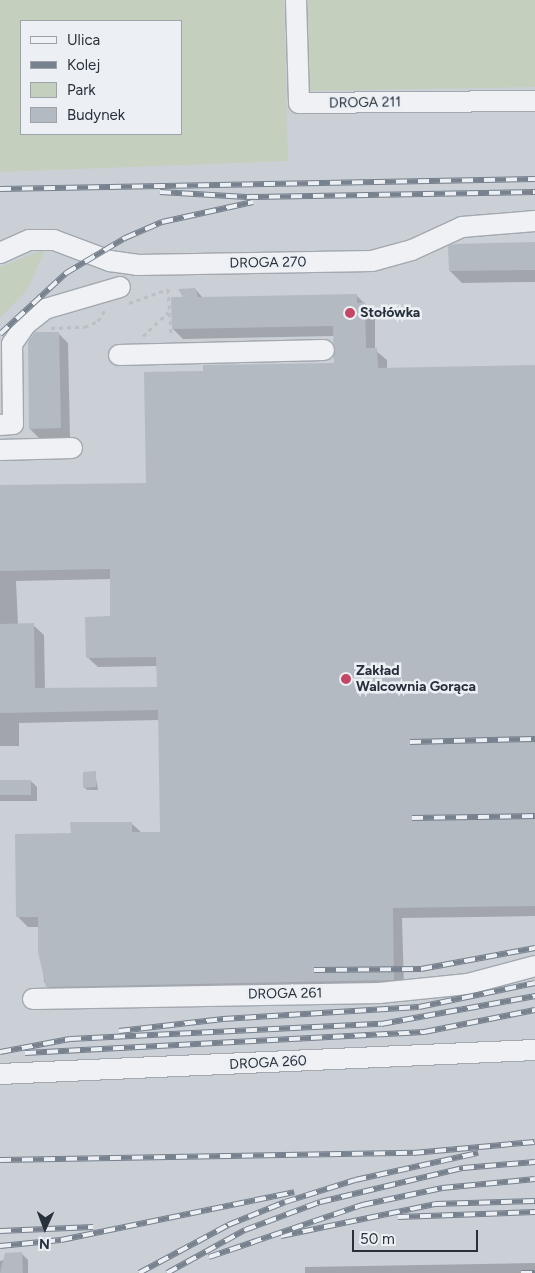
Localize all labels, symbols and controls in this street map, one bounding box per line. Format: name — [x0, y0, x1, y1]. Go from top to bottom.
legend — [20, 20, 182, 135]
text: Ulica — [67, 31, 100, 49]
text: Kolej — [67, 56, 100, 74]
text: Park — [67, 81, 96, 99]
street label: DROGA 211 — [329, 94, 401, 112]
text: Budynek — [67, 106, 125, 124]
street label: DROGA 270 — [229, 254, 307, 272]
place label: Stołówka — [360, 305, 420, 321]
marker: Stołówka — [344, 307, 356, 319]
place label: Zakład Walcownia Gorąca — [356, 663, 476, 696]
marker: Zakład Walcownia Gorąca — [340, 673, 352, 685]
street label: DROGA 261 — [248, 985, 322, 1003]
street label: DROGA 260 — [229, 1053, 307, 1073]
north arrow — [20, 1203, 70, 1253]
scale bar — [355, 1220, 481, 1252]
text: 50 m — [360, 1230, 395, 1248]
text: N — [39, 1235, 50, 1252]

